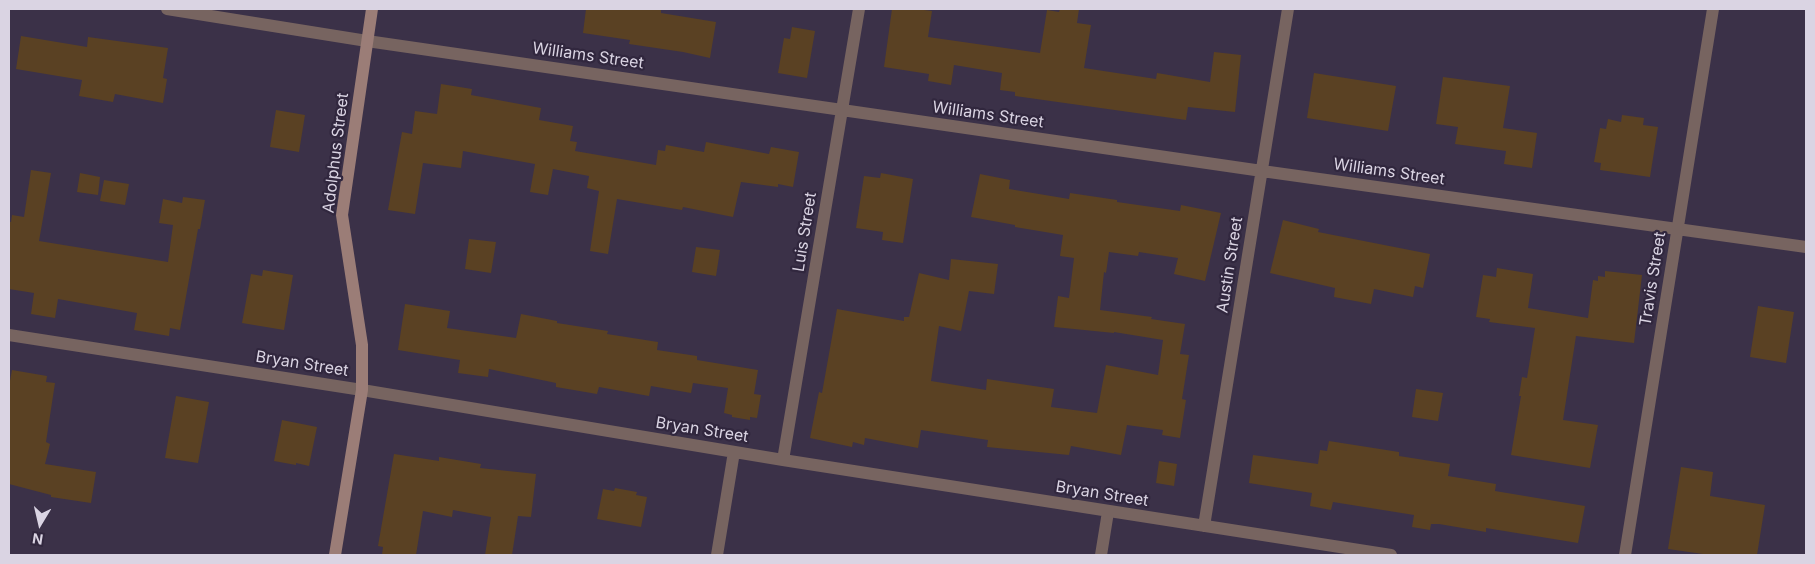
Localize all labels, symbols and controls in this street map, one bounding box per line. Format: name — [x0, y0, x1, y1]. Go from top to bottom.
street label: Williams Street — [531, 39, 645, 73]
street label: Adolphus Street — [319, 92, 353, 214]
street label: Williams Street — [931, 98, 1045, 132]
street label: Williams Street — [1332, 155, 1446, 189]
street label: Luis Street — [789, 191, 821, 273]
street label: Austin Street — [1213, 216, 1247, 314]
street label: Travis Street — [1636, 231, 1670, 327]
street label: Bryan Street — [254, 347, 350, 381]
street label: Bryan Street — [654, 413, 750, 447]
street label: Bryan Street — [1054, 477, 1150, 511]
north arrow — [15, 499, 65, 549]
text: N — [31, 530, 44, 549]

